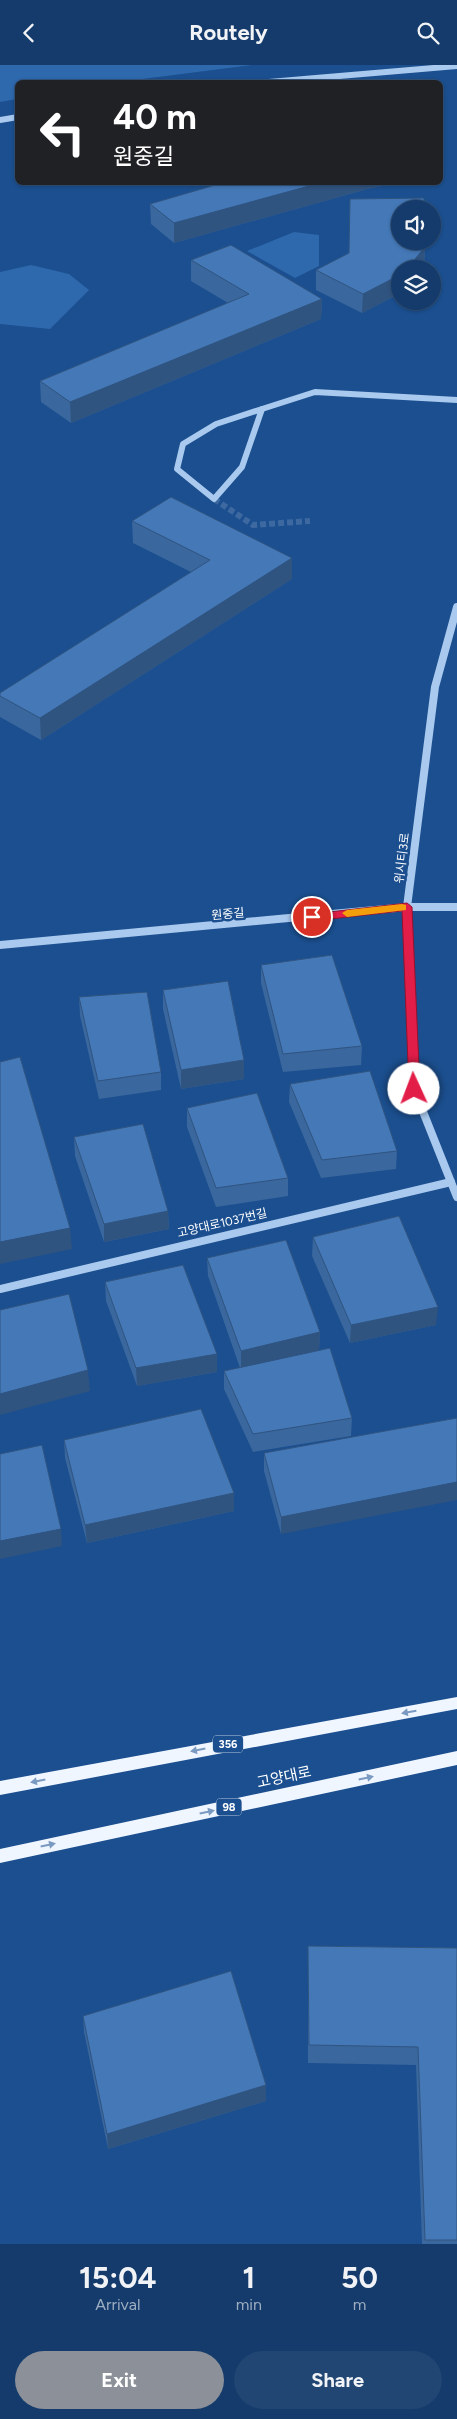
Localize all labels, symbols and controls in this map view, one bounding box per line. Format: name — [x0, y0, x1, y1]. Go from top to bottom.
icon: back — [15, 19, 43, 47]
text: Routely — [189, 19, 268, 46]
icon: search — [414, 19, 442, 47]
text: 40 m — [113, 96, 197, 138]
icon: left — [30, 100, 95, 165]
text: 원중길 — [113, 143, 174, 170]
map controls — [391, 200, 441, 310]
button: sound — [391, 200, 441, 250]
button: layers — [391, 260, 441, 310]
street label: 위시티3로 — [392, 832, 412, 884]
pin — [291, 896, 333, 938]
icon: arrive — [298, 903, 326, 931]
street label: 원중길 — [211, 906, 245, 922]
position arrow — [387, 1062, 439, 1114]
street label: 고양대로1037번길 — [176, 1206, 268, 1240]
one-way arrow — [401, 1708, 417, 1716]
road number: 356 — [213, 1735, 243, 1753]
one-way arrow — [190, 1746, 205, 1754]
street label: 고양대로 — [255, 1762, 313, 1792]
one-way arrow — [358, 1774, 373, 1782]
one-way arrow — [30, 1777, 46, 1785]
road number: 98 — [216, 1799, 242, 1815]
one-way arrow — [199, 1807, 215, 1815]
one-way arrow — [40, 1841, 56, 1849]
text: 15:04 — [79, 2259, 157, 2296]
text: 1 — [242, 2259, 255, 2296]
text: 50 — [341, 2259, 378, 2296]
text: Arrival — [95, 2295, 140, 2314]
text: min — [236, 2295, 262, 2314]
text: m — [353, 2295, 366, 2314]
button: Exit — [15, 2351, 224, 2409]
button: Share — [234, 2351, 442, 2409]

